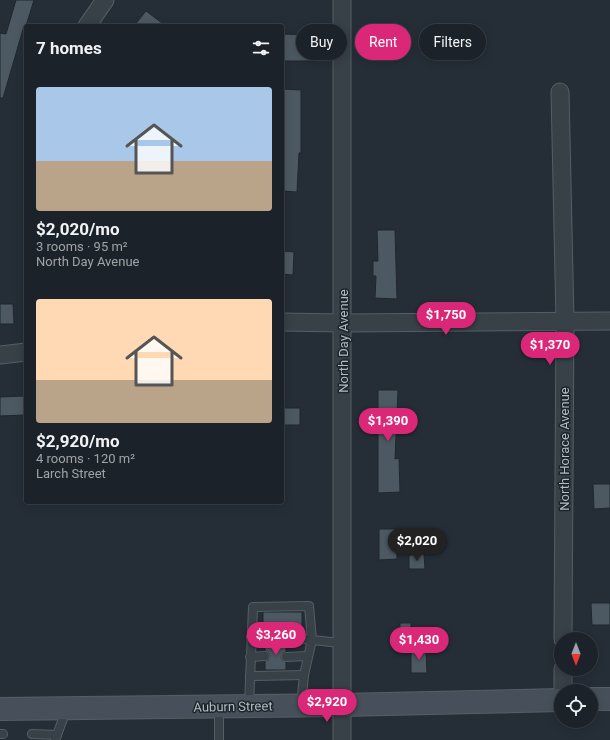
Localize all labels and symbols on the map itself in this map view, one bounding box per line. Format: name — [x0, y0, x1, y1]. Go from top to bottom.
street label: North Day Avenue — [336, 289, 351, 393]
pin: $1,750 — [413, 302, 479, 336]
pin: $1,370 — [517, 332, 583, 366]
street label: North Horace Avenue — [557, 387, 572, 511]
pin: $1,390 — [355, 408, 421, 442]
pin: $2,020 — [384, 528, 450, 562]
pin: $3,260 — [243, 622, 309, 656]
pin: $1,430 — [386, 627, 452, 661]
north arrow — [554, 632, 598, 676]
pin: $2,920 — [294, 689, 360, 723]
street label: Auburn Street — [193, 698, 273, 715]

